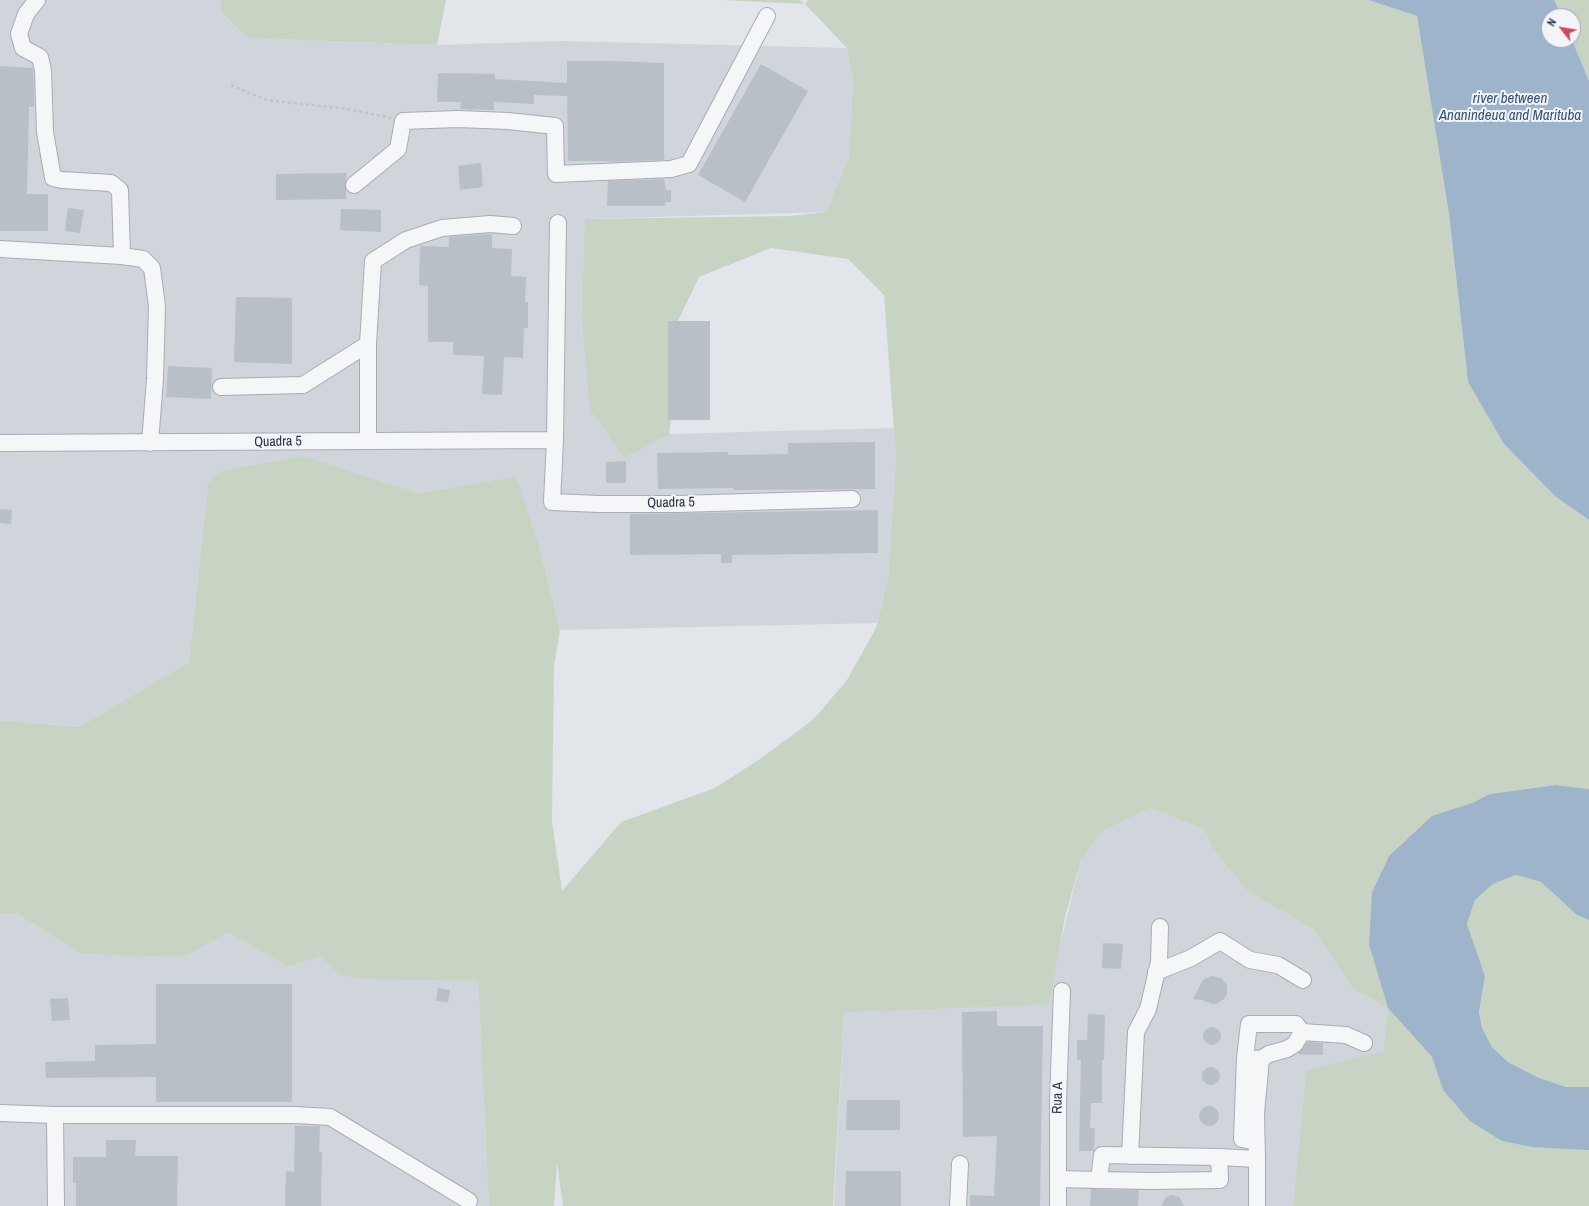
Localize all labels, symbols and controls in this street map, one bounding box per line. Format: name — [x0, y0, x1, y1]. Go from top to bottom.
north arrow — [1541, 8, 1581, 48]
text: N — [1544, 16, 1559, 29]
water label: river between Ananindeua and Marituba — [1439, 90, 1581, 125]
street label: Quadra 5 — [254, 433, 302, 451]
street label: Quadra 5 — [647, 494, 695, 512]
street label: Rua A — [1049, 1082, 1067, 1114]

